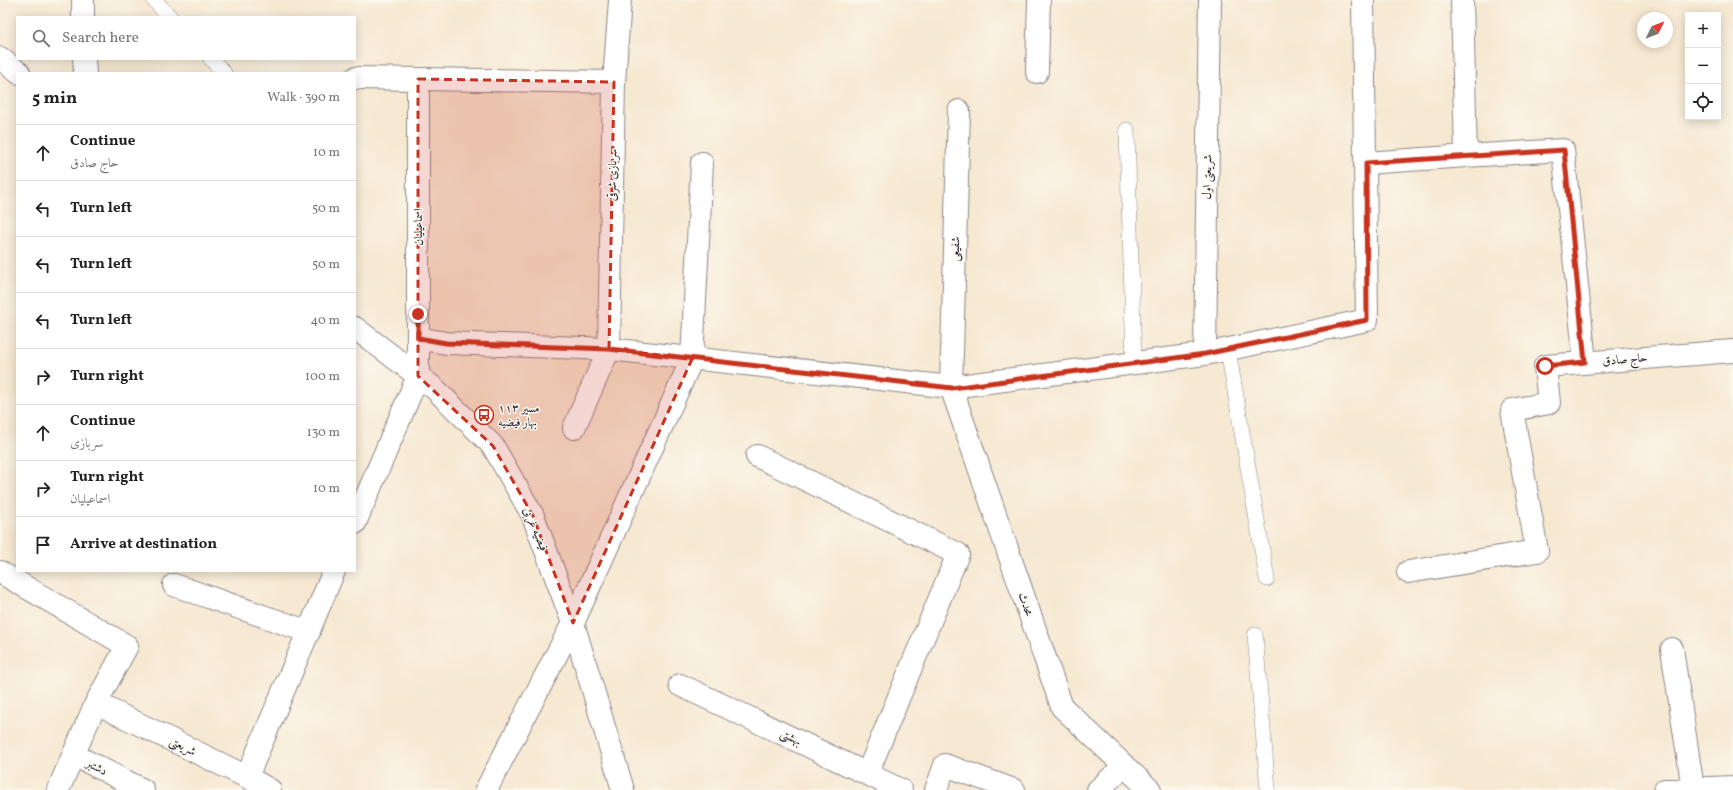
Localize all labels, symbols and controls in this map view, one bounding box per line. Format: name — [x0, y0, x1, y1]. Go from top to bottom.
north arrow — [1637, 12, 1673, 48]
map controls — [1685, 12, 1721, 120]
button: + — [1685, 12, 1721, 48]
search box — [16, 16, 356, 60]
icon: search — [30, 27, 52, 49]
text: Search here — [62, 28, 139, 49]
button: − — [1685, 48, 1721, 84]
button: locate — [1685, 84, 1721, 120]
text: 5 min — [32, 87, 77, 110]
text: Walk · 390 m — [267, 89, 340, 107]
text: Continue — [70, 131, 135, 152]
icon: ahead — [32, 142, 54, 164]
text: 10 m — [313, 144, 340, 162]
street label: سربازی شرقی — [605, 149, 621, 201]
text: حاج صادق — [70, 155, 119, 173]
street label: شریعتی اول — [1200, 155, 1216, 199]
icon: left — [32, 198, 54, 220]
text: Turn left — [70, 198, 132, 219]
text: 50 m — [312, 200, 340, 218]
street label: اسماعیلیان — [411, 208, 427, 246]
street label: شفیعی — [948, 236, 964, 262]
icon: left — [32, 254, 54, 276]
text: Turn left — [70, 254, 132, 275]
text: 50 m — [312, 256, 340, 274]
route end — [409, 305, 427, 323]
icon: left — [32, 310, 54, 332]
text: Turn left — [70, 310, 132, 331]
text: 40 m — [311, 312, 340, 330]
street label: حاج صادق — [1602, 350, 1648, 372]
route start — [1536, 357, 1554, 375]
icon: right — [32, 366, 54, 388]
text: Turn right — [70, 366, 144, 387]
text: 100 m — [305, 368, 340, 386]
place label: مسیر ۱۱۳ بهار فیضیه — [498, 401, 540, 431]
bus stop icon: مسیر ۱۱۳ بهار فیضیه — [473, 404, 495, 426]
text: Continue — [70, 411, 135, 432]
icon: ahead — [32, 422, 54, 444]
text: 130 m — [307, 424, 340, 442]
text: سربازی — [70, 435, 103, 453]
text: Turn right — [70, 467, 144, 488]
icon: right — [32, 478, 54, 500]
text: 10 m — [313, 480, 340, 498]
text: اسماعیلیان — [70, 491, 110, 509]
street label: فیضیه غربی — [519, 505, 551, 554]
icon: arrive — [32, 534, 54, 556]
text: Arrive at destination — [70, 534, 217, 555]
street label: محدث — [1014, 590, 1037, 619]
street label: بهشتی — [777, 726, 804, 750]
street label: شریعتی — [167, 734, 198, 760]
street label: دشتبر — [81, 755, 110, 780]

